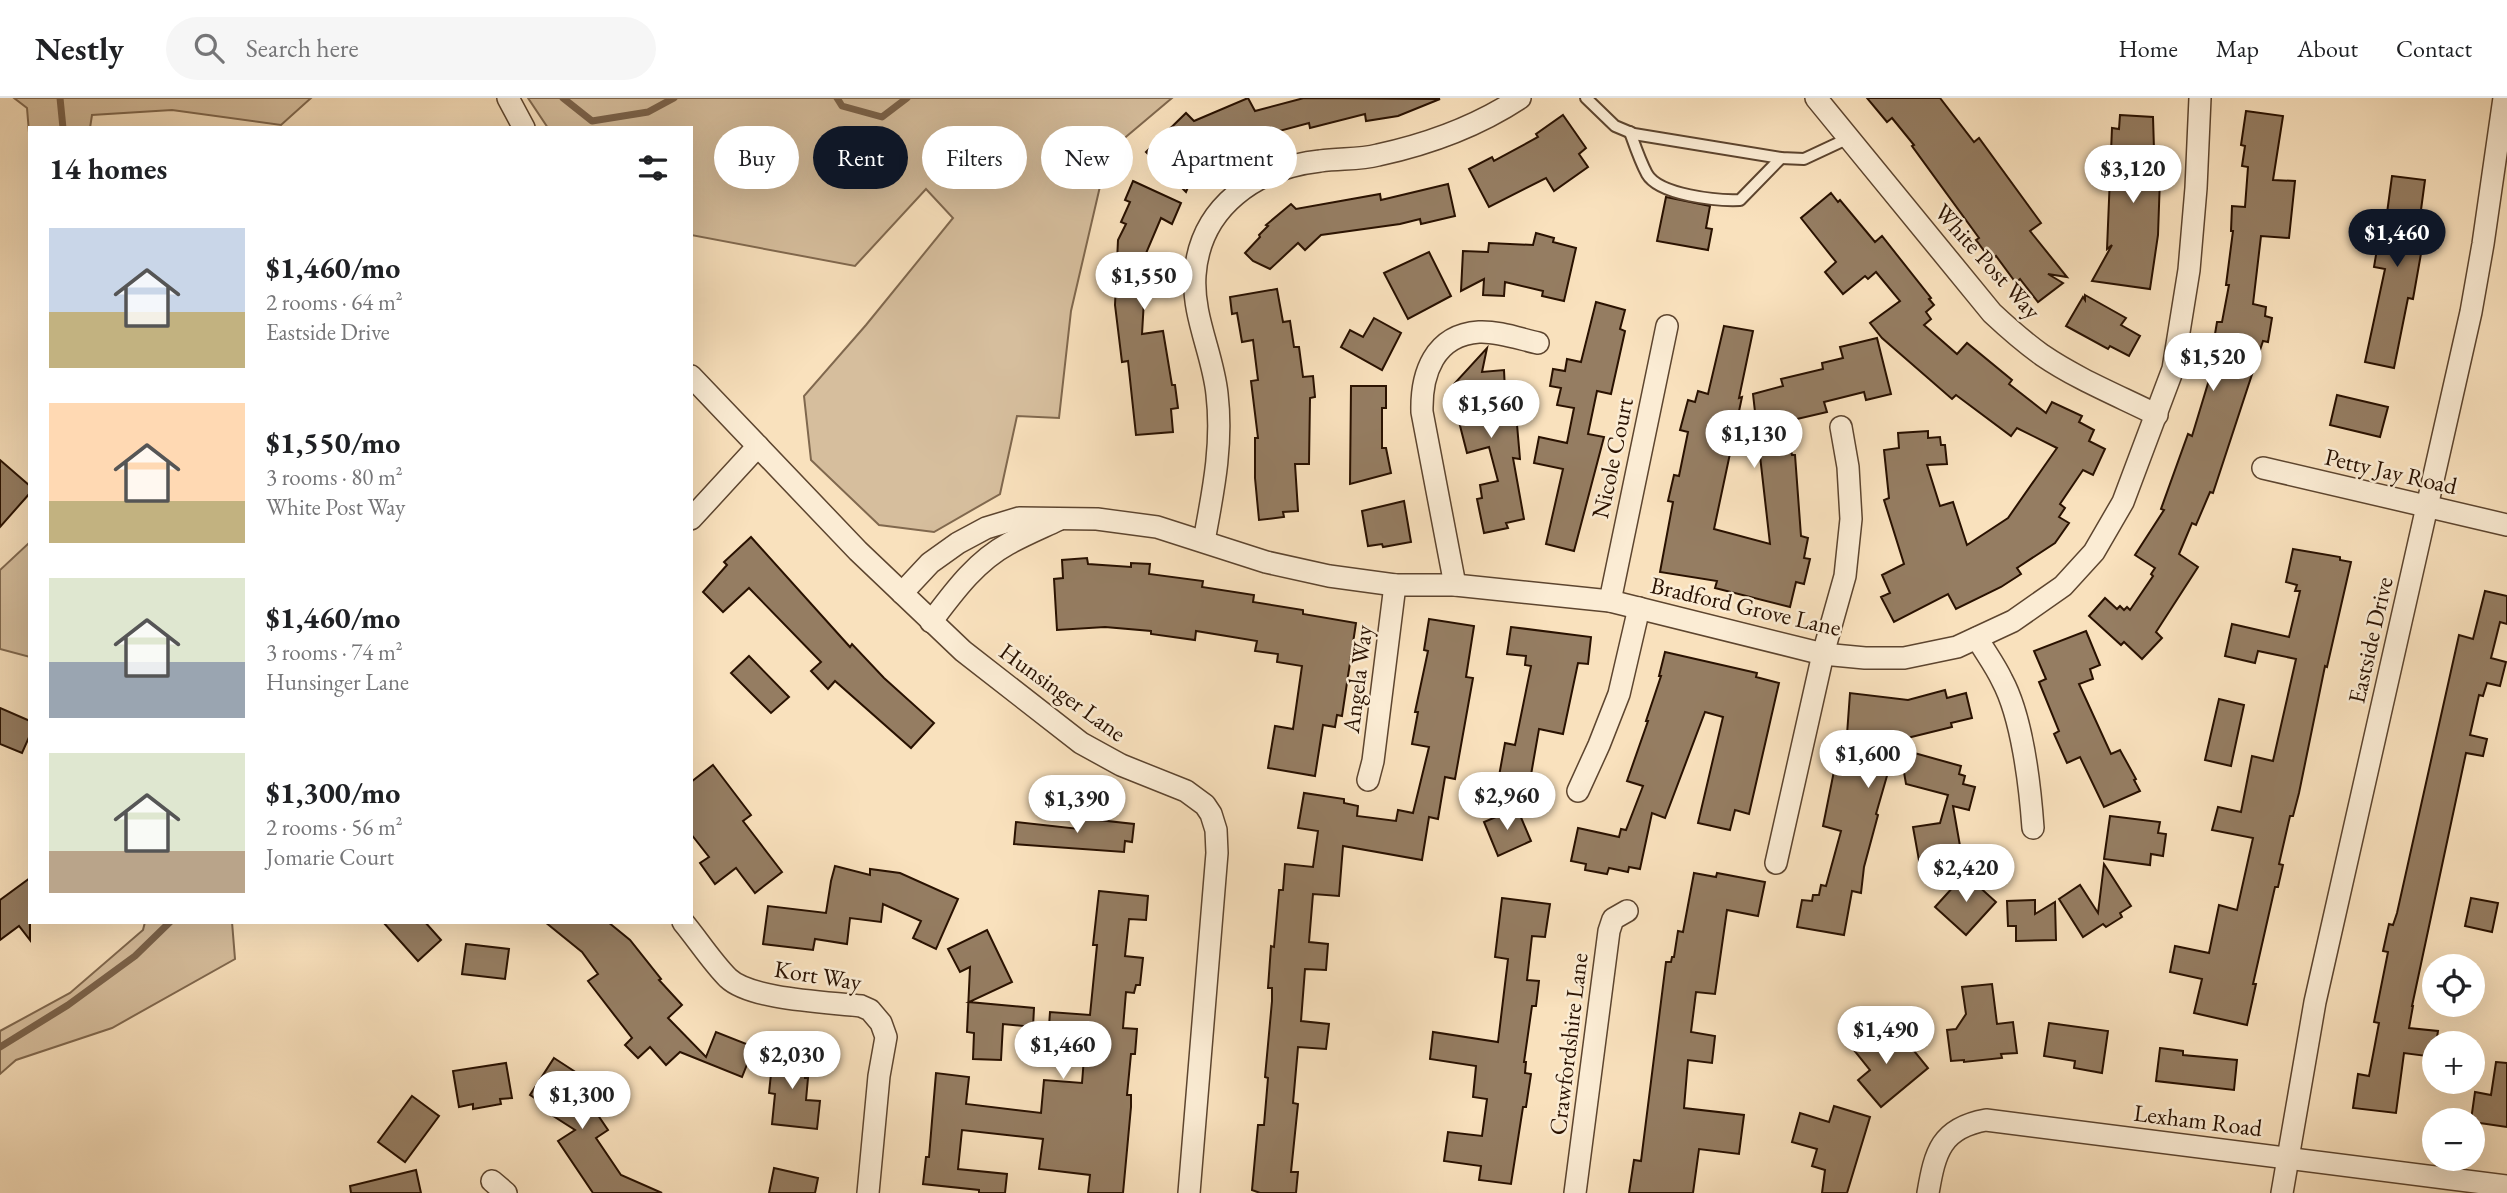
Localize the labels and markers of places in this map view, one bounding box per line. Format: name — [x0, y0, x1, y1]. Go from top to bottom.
pin: $3,120 — [2076, 146, 2190, 205]
pin: $1,460 — [2340, 209, 2454, 269]
pin: $1,550 — [1087, 252, 1201, 312]
pin: $1,520 — [2156, 334, 2270, 393]
pin: $1,560 — [1434, 380, 1548, 440]
pin: $1,130 — [1697, 410, 1811, 470]
pin: $1,600 — [1811, 730, 1925, 790]
pin: $2,960 — [1450, 772, 1564, 832]
pin: $1,390 — [1020, 776, 1134, 835]
pin: $2,420 — [1909, 844, 2023, 904]
pin: $1,490 — [1829, 1006, 1943, 1066]
pin: $1,460 — [1006, 1021, 1120, 1081]
pin: $2,030 — [735, 1032, 849, 1091]
pin: $1,300 — [525, 1072, 639, 1131]

